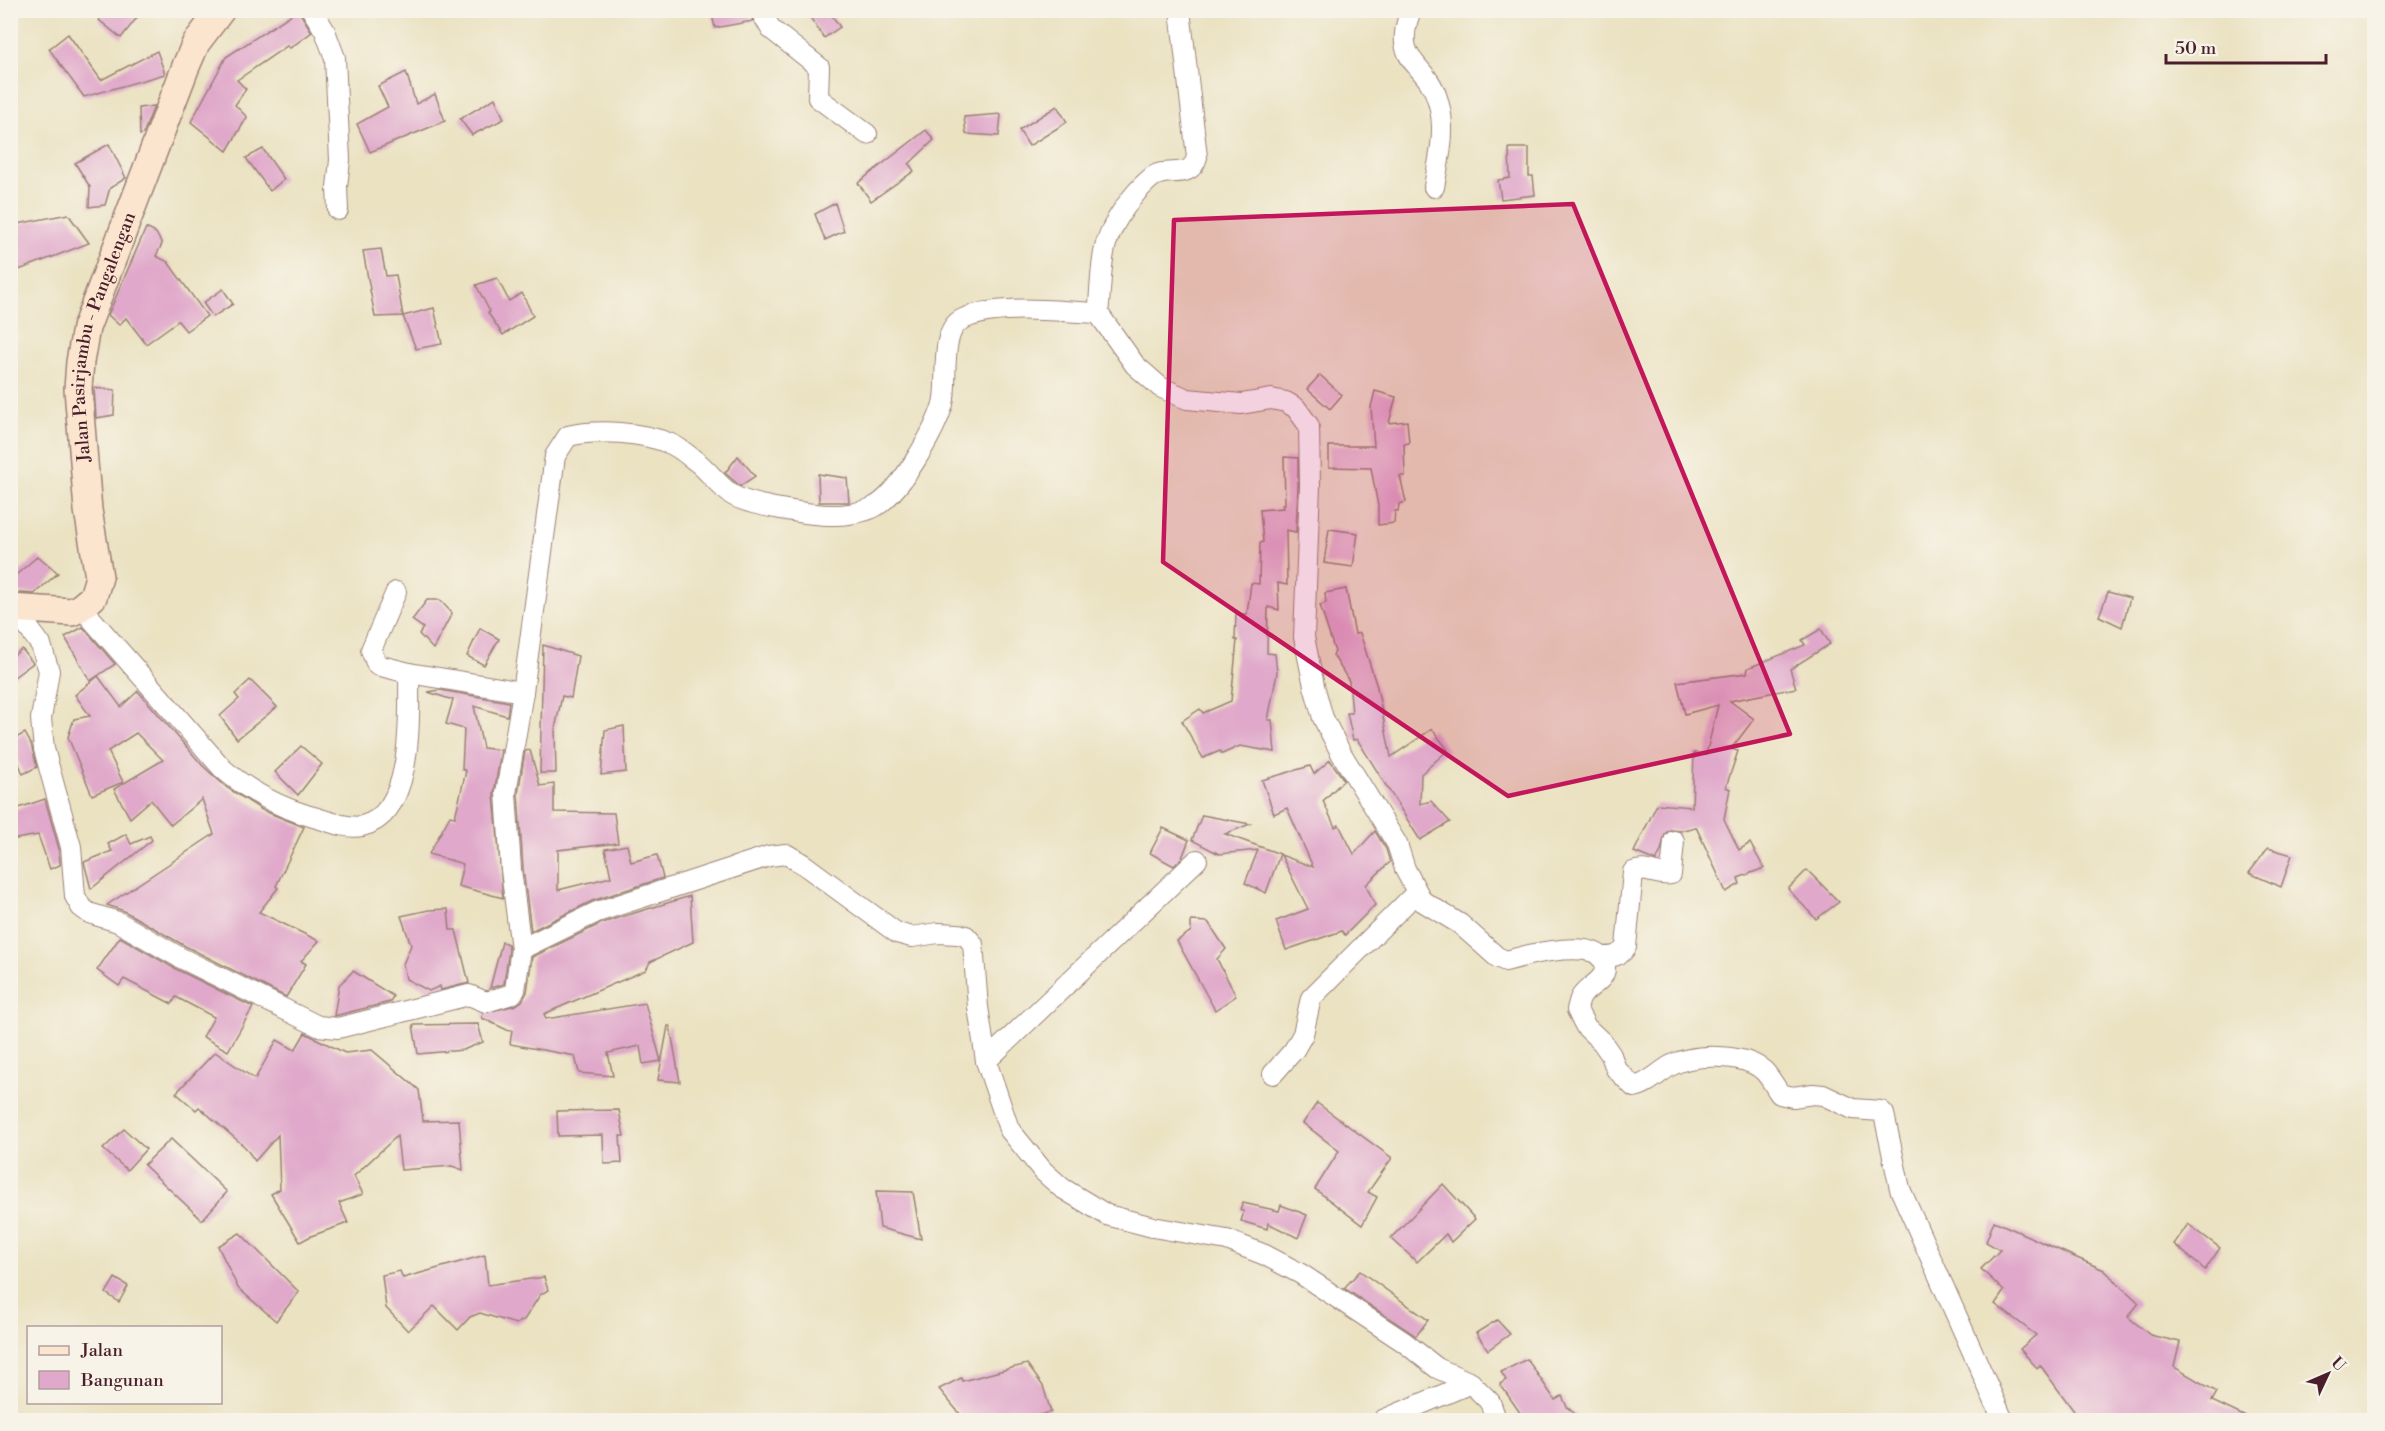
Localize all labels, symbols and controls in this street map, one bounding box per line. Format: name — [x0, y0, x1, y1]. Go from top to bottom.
scale bar — [2166, 27, 2326, 65]
text: 50 m — [2175, 37, 2217, 60]
street label: Jalan Pasirjambu - Pangalengan — [66, 209, 141, 464]
legend — [27, 1326, 222, 1404]
text: Jalan — [80, 1339, 123, 1362]
north arrow — [2298, 1344, 2358, 1404]
text: U — [2327, 1353, 2350, 1376]
text: Bangunan — [80, 1369, 164, 1392]

